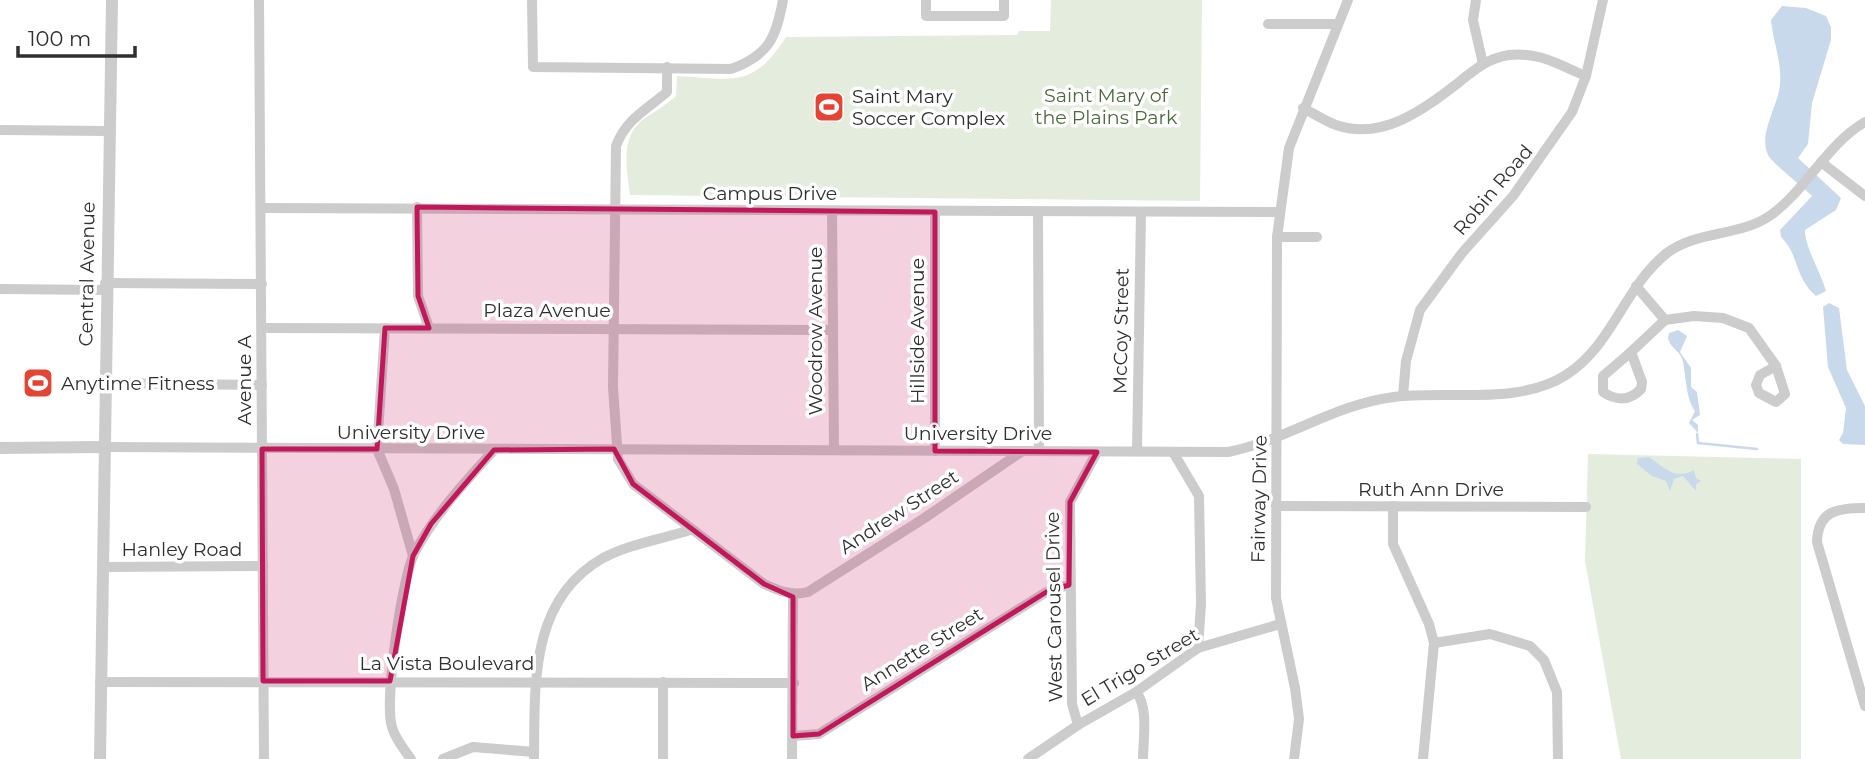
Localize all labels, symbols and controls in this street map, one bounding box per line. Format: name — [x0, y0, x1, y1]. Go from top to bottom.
scale bar — [18, 14, 135, 58]
text: 100 m — [28, 26, 91, 51]
park label: Saint Mary of the Plains Park — [1035, 84, 1178, 129]
place label: Saint Mary Soccer Complex — [852, 85, 1005, 130]
sports icon: Saint Mary Soccer Complex — [812, 90, 846, 124]
street label: Robin Road — [1448, 140, 1538, 240]
street label: Campus Drive — [703, 182, 837, 205]
street label: Central Avenue — [74, 201, 100, 347]
street label: Woodrow Avenue — [804, 246, 827, 416]
street label: Hillside Avenue — [906, 258, 929, 404]
street label: McCoy Street — [1108, 267, 1134, 394]
street label: Plaza Avenue — [483, 299, 611, 322]
street label: Avenue A — [233, 334, 256, 425]
sports icon: Anytime Fitness — [21, 366, 55, 400]
place label: Anytime Fitness — [61, 372, 215, 395]
street label: University Drive — [337, 421, 485, 444]
street label: University Drive — [904, 422, 1052, 445]
street label: Fairway Drive — [1246, 435, 1272, 563]
street label: Andrew Street — [835, 465, 963, 559]
street label: Ruth Ann Drive — [1358, 478, 1504, 501]
street label: West Carousel Drive — [1041, 511, 1067, 703]
street label: Hanley Road — [122, 538, 242, 561]
street label: Annette Street — [857, 602, 987, 696]
street label: El Trigo Street — [1077, 623, 1203, 711]
street label: La Vista Boulevard — [359, 652, 535, 675]

